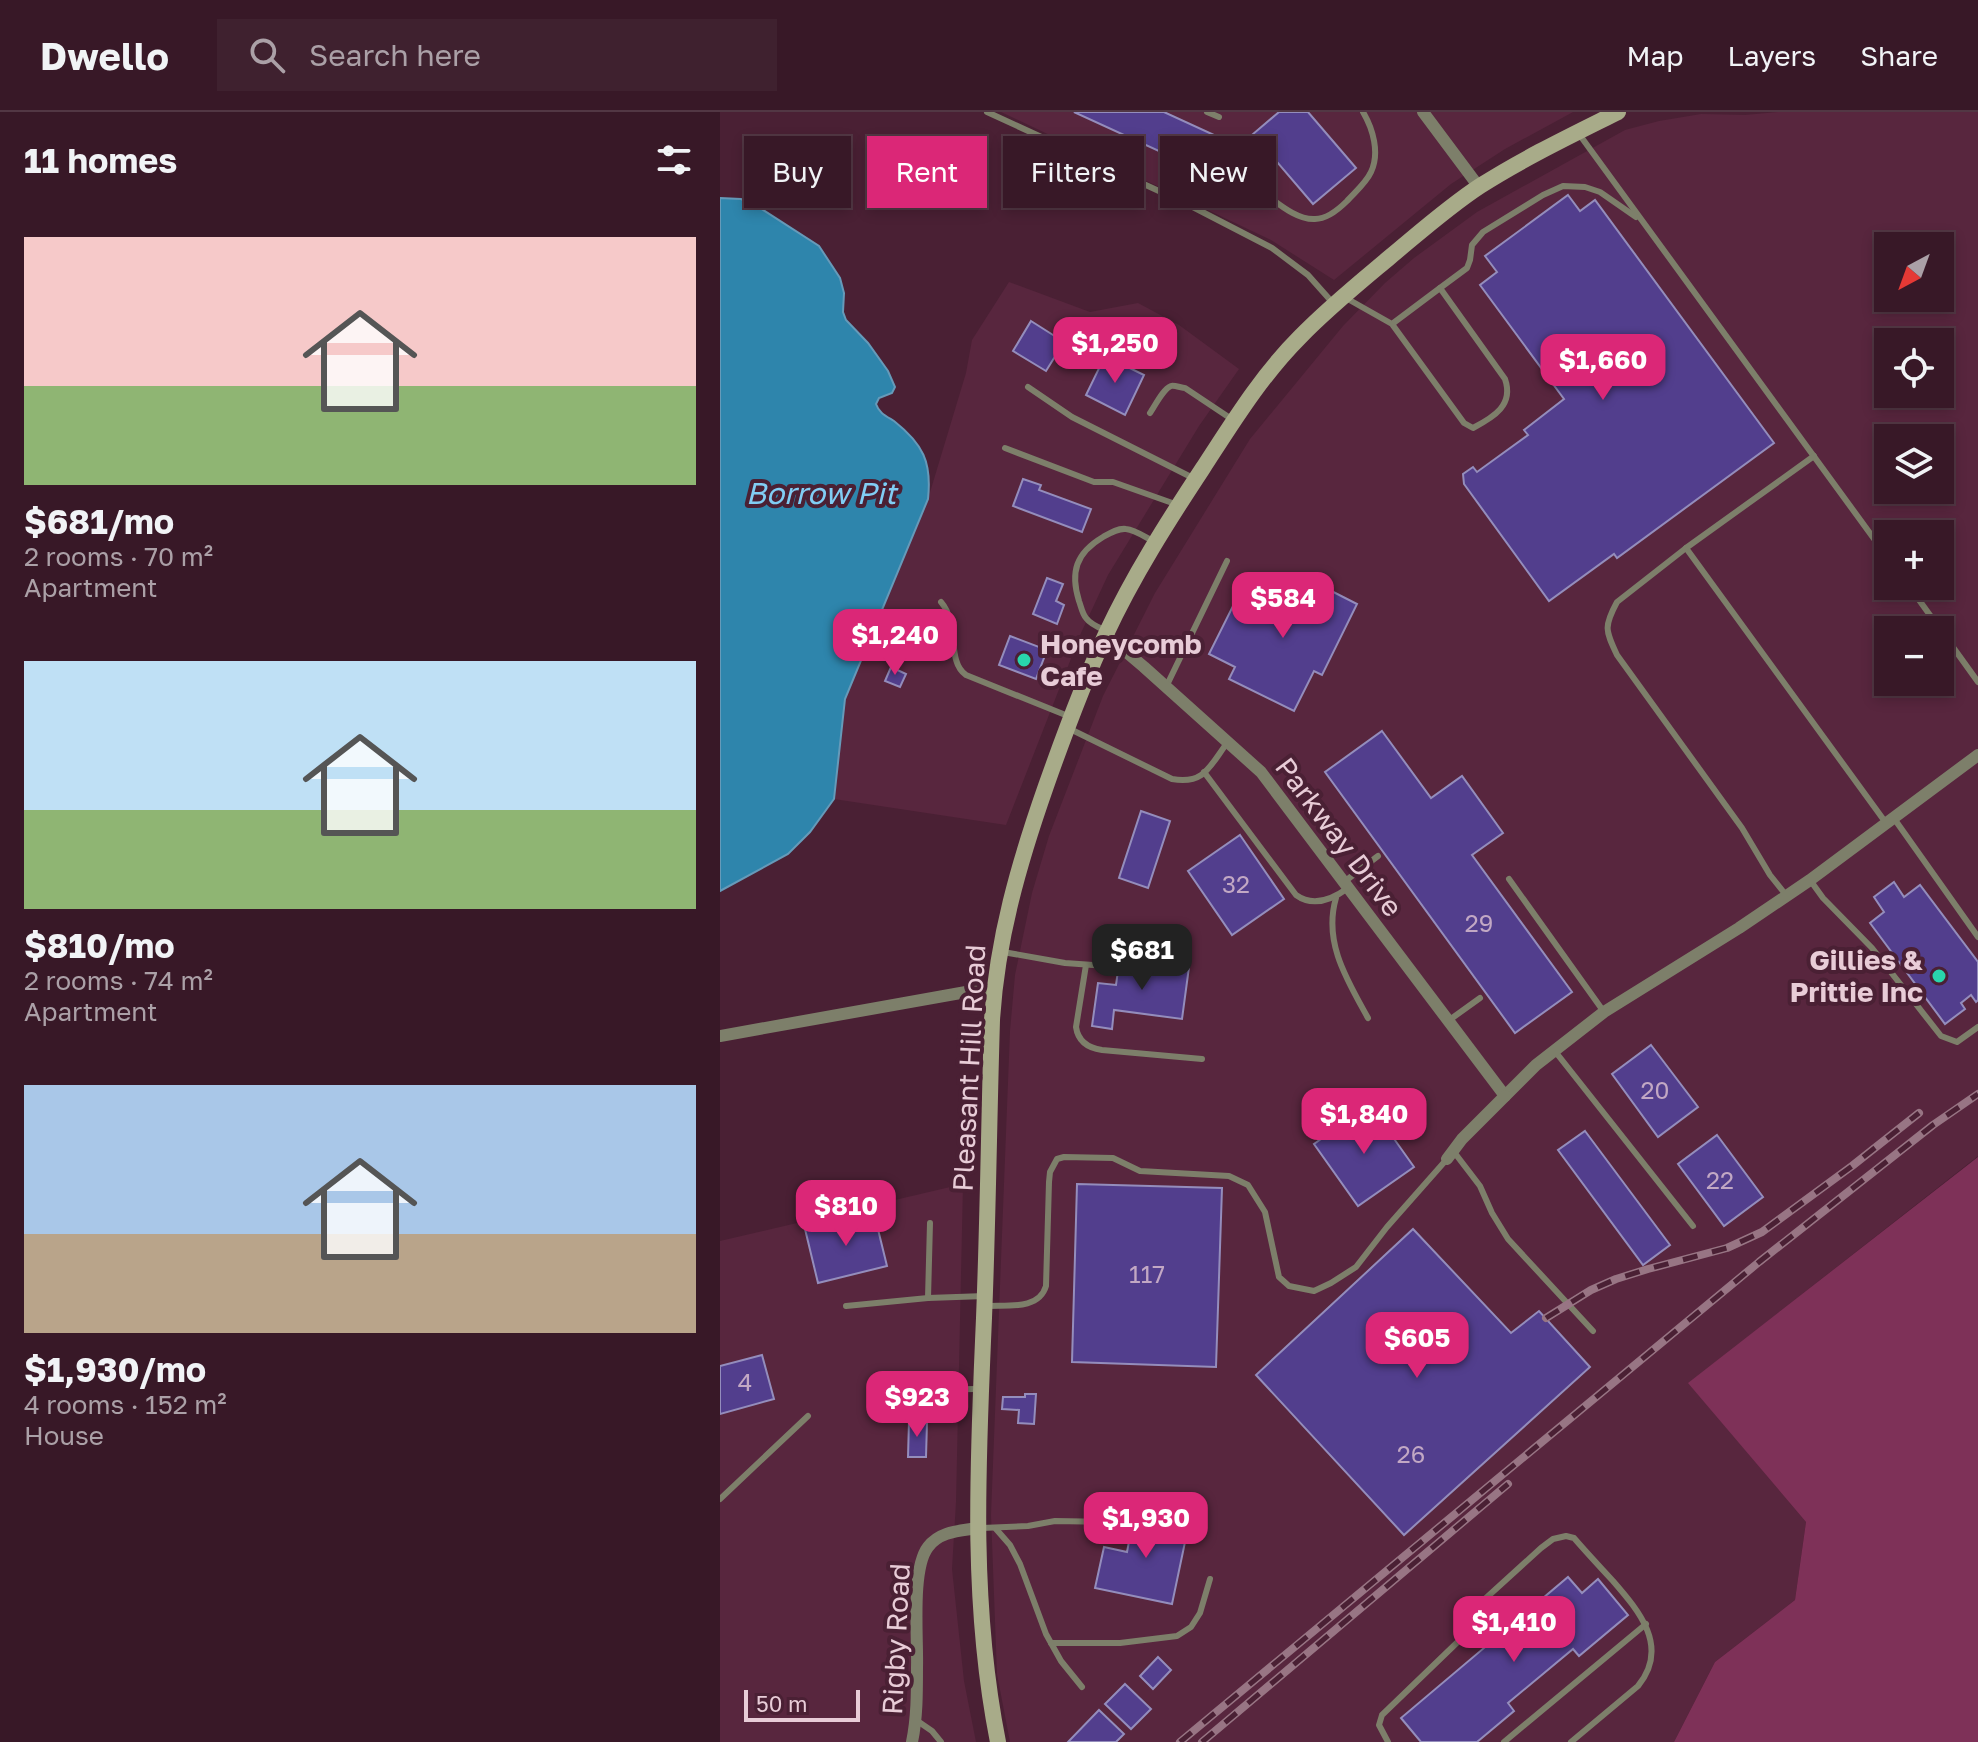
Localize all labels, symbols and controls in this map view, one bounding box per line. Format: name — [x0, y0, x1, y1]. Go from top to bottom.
search box — [217, 19, 777, 91]
text: Dwello — [40, 33, 169, 78]
icon: search — [245, 33, 289, 77]
text: Search here — [309, 37, 481, 73]
text: Map — [1626, 39, 1684, 72]
text: Layers — [1728, 39, 1816, 72]
text: Share — [1860, 39, 1938, 72]
chip: Buy — [744, 136, 851, 208]
chip: Rent — [867, 136, 987, 208]
chip: Filters — [1003, 136, 1144, 208]
chip: New — [1160, 136, 1276, 208]
icon: filters — [652, 138, 696, 182]
text: 11 homes — [24, 140, 177, 180]
north arrow — [1874, 232, 1954, 312]
map controls — [1874, 232, 1954, 696]
icon: home — [288, 289, 432, 433]
pin: $1,250 — [1050, 317, 1180, 385]
text: $1,250 — [1071, 327, 1159, 358]
button: locate — [1874, 328, 1954, 408]
pin: $1,660 — [1538, 334, 1668, 402]
text: $1,660 — [1558, 344, 1648, 375]
button: layers — [1874, 424, 1954, 504]
water label: Borrow Pit — [746, 475, 899, 511]
text: $681/mo — [24, 501, 174, 541]
button: + — [1874, 520, 1954, 600]
text: 2 rooms · 70 m² — [24, 541, 213, 572]
text: Apartment — [24, 572, 157, 603]
pin: $584 — [1236, 572, 1330, 640]
text: $584 — [1250, 582, 1316, 613]
pin: $1,240 — [830, 609, 960, 677]
button: − — [1874, 616, 1954, 696]
text: $1,240 — [851, 619, 939, 650]
place label: Honeycomb Cafe — [1040, 627, 1202, 692]
marker: Honeycomb Cafe — [1015, 651, 1033, 669]
icon: home — [288, 713, 432, 857]
street label: Parkway Drive — [1269, 751, 1410, 923]
house number: 32 — [1222, 869, 1250, 898]
house number: 29 — [1465, 908, 1493, 937]
pin: $681 — [1095, 924, 1189, 992]
text: $810/mo — [24, 925, 175, 965]
text: $681 — [1110, 934, 1174, 965]
place label: Gillies & Prittie Inc — [1790, 943, 1923, 1008]
street label: Pleasant Hill Road — [946, 944, 991, 1192]
text: 2 rooms · 74 m² — [24, 965, 213, 996]
marker: Gillies & Prittie Inc — [1930, 967, 1948, 985]
text: Apartment — [24, 996, 157, 1027]
house number: 20 — [1641, 1075, 1669, 1104]
pin: $1,840 — [1299, 1088, 1429, 1156]
text: $1,840 — [1320, 1098, 1408, 1129]
icon: home — [288, 1137, 432, 1281]
house number: 22 — [1706, 1165, 1734, 1194]
pin: $810 — [799, 1180, 893, 1248]
text: $810 — [814, 1190, 878, 1221]
house number: 117 — [1129, 1259, 1165, 1288]
pin: $605 — [1370, 1312, 1464, 1380]
text: $605 — [1384, 1322, 1450, 1353]
text: $1,930/mo — [24, 1349, 206, 1389]
house number: 4 — [738, 1367, 752, 1396]
pin: $923 — [870, 1371, 964, 1439]
text: $923 — [884, 1381, 950, 1412]
text: 4 rooms · 152 m² — [24, 1389, 227, 1420]
text: House — [24, 1420, 104, 1451]
house number: 26 — [1397, 1439, 1425, 1468]
pin: $1,930 — [1081, 1492, 1211, 1560]
text: $1,930 — [1102, 1502, 1190, 1533]
street label: Rigby Road — [875, 1562, 916, 1716]
pin: $1,410 — [1449, 1596, 1579, 1664]
text: $1,410 — [1471, 1606, 1557, 1637]
scale bar — [744, 1686, 860, 1722]
text: 50 m — [756, 1690, 807, 1717]

